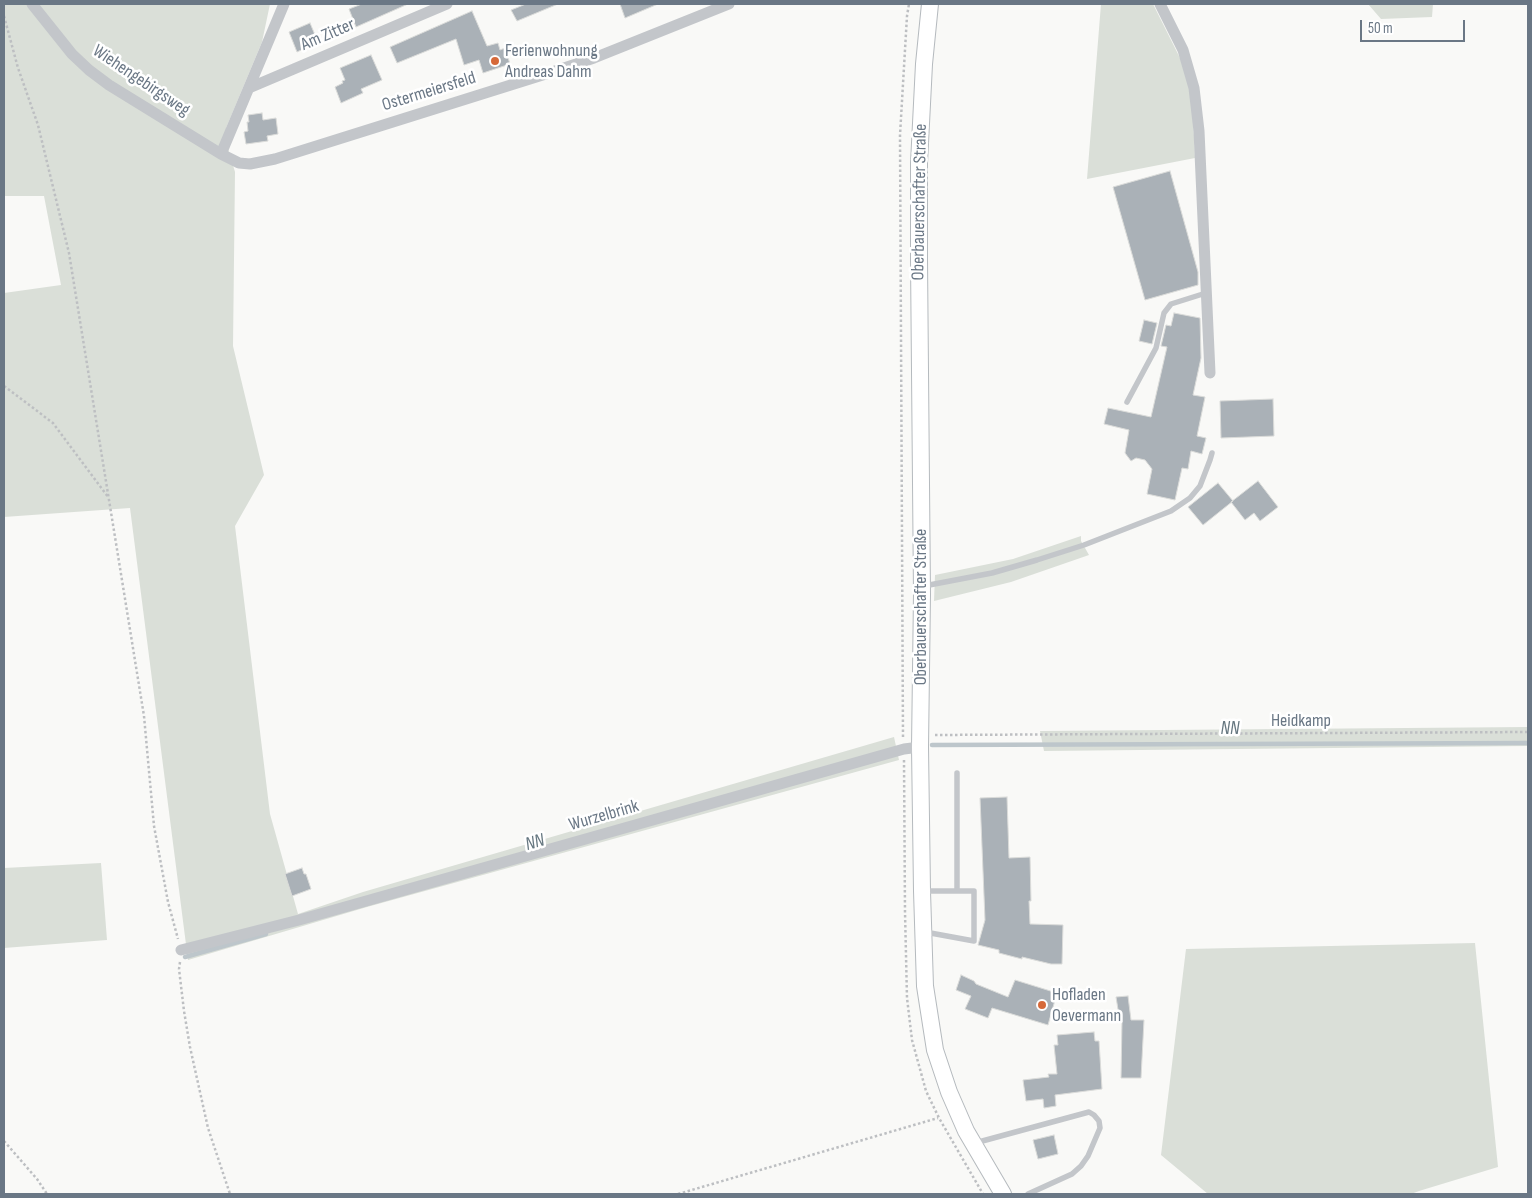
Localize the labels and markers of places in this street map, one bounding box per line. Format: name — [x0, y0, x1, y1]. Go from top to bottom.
place label: Ferienwohnung Andreas Dahm — [505, 40, 598, 82]
marker: Ferienwohnung Andreas Dahm — [489, 55, 501, 67]
place label: Hofladen Oevermann — [1052, 984, 1121, 1026]
marker: Hofladen Oevermann — [1036, 999, 1048, 1011]

